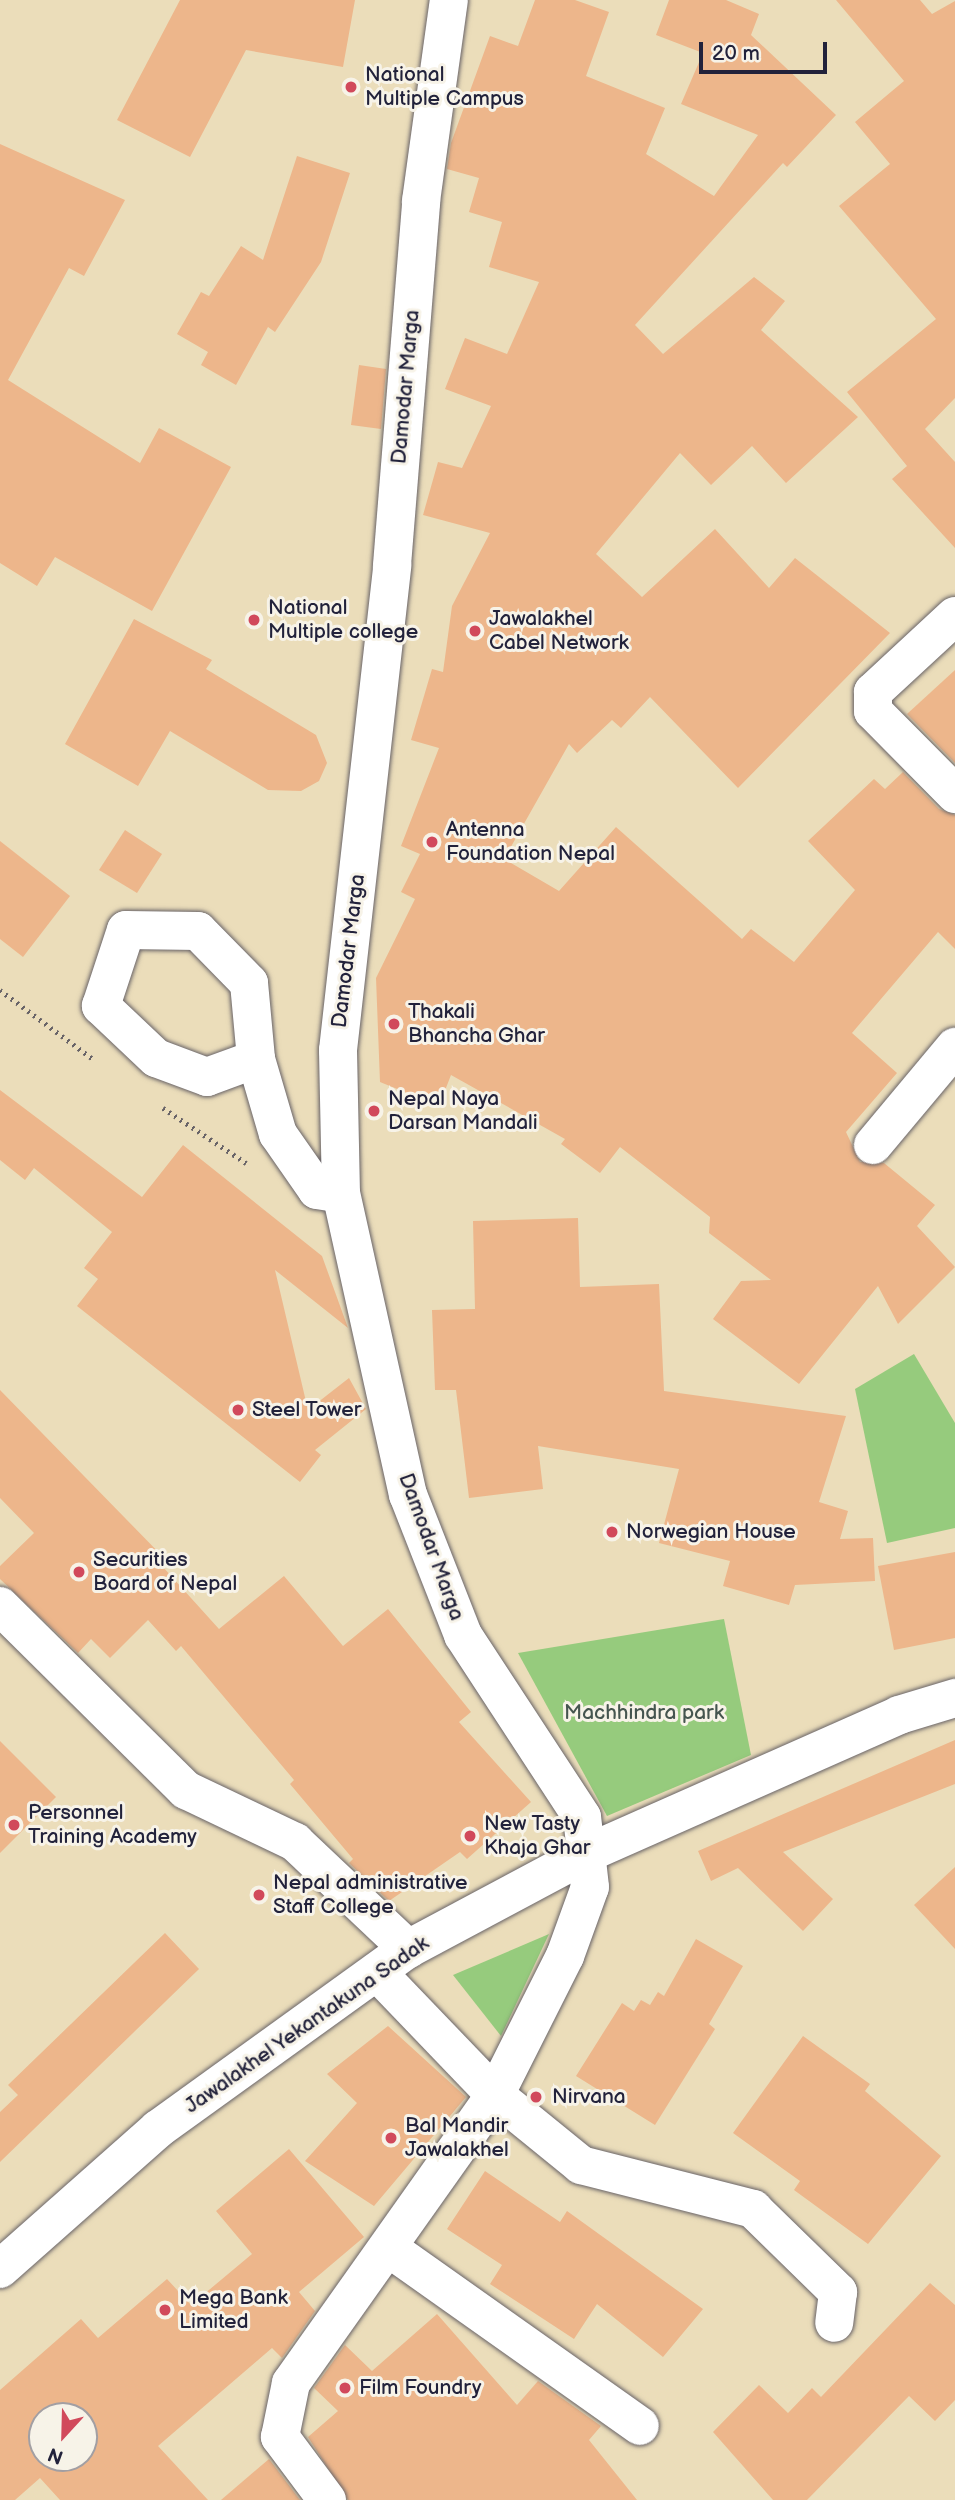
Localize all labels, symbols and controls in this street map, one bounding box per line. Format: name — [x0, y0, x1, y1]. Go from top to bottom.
scale bar — [703, 28, 831, 72]
text: 20 m — [712, 41, 760, 66]
place label: National Multiple Campus — [365, 62, 524, 112]
marker: National Multiple Campus — [343, 79, 359, 95]
street label: Damodar Marga — [387, 309, 425, 465]
place label: National Multiple college — [268, 595, 418, 645]
place label: Jawalakhel Cabel Network — [489, 606, 629, 656]
marker: National Multiple college — [246, 612, 262, 628]
marker: Jawalakhel Cabel Network — [467, 623, 483, 639]
place label: Antenna Foundation Nepal — [446, 817, 615, 867]
marker: Antenna Foundation Nepal — [424, 834, 440, 850]
street label: Damodar Marga — [327, 873, 371, 1029]
place label: Thakali Bhancha Ghar — [408, 999, 545, 1049]
marker: Thakali Bhancha Ghar — [386, 1016, 402, 1032]
place label: Nepal Naya Darsan Mandali — [388, 1086, 538, 1136]
marker: Nepal Naya Darsan Mandali — [366, 1103, 382, 1119]
place label: Steel Tower — [252, 1397, 362, 1423]
marker: Steel Tower — [230, 1402, 246, 1418]
street label: Damodar Marga — [393, 1470, 469, 1624]
place label: Norwegian House — [626, 1519, 796, 1545]
marker: Norwegian House — [604, 1524, 620, 1540]
place label: Securities Board of Nepal — [93, 1547, 237, 1597]
marker: Securities Board of Nepal — [71, 1564, 87, 1580]
park label: Machhindra park — [564, 1700, 724, 1726]
place label: Personnel Training Academy — [28, 1800, 197, 1850]
place label: New Tasty Khaja Ghar — [484, 1811, 590, 1861]
marker: Personnel Training Academy — [6, 1817, 22, 1833]
marker: New Tasty Khaja Ghar — [462, 1828, 478, 1844]
place label: Nepal administrative Staff College — [273, 1870, 467, 1920]
marker: Nepal administrative Staff College — [251, 1887, 267, 1903]
street label: Jawalakhel Yekantakuna Sadak — [179, 1930, 435, 2120]
place label: Nirvana — [552, 2084, 626, 2110]
marker: Nirvana — [526, 2087, 546, 2107]
place label: Bal Mandir Jawalakhel — [405, 2113, 509, 2163]
marker: Bal Mandir Jawalakhel — [383, 2130, 399, 2146]
place label: Mega Bank Limited — [179, 2285, 288, 2335]
marker: Mega Bank Limited — [157, 2302, 173, 2318]
place label: Film Foundry — [359, 2375, 481, 2401]
marker: Film Foundry — [337, 2380, 353, 2396]
north arrow — [28, 2402, 98, 2472]
text: N — [45, 2442, 67, 2468]

